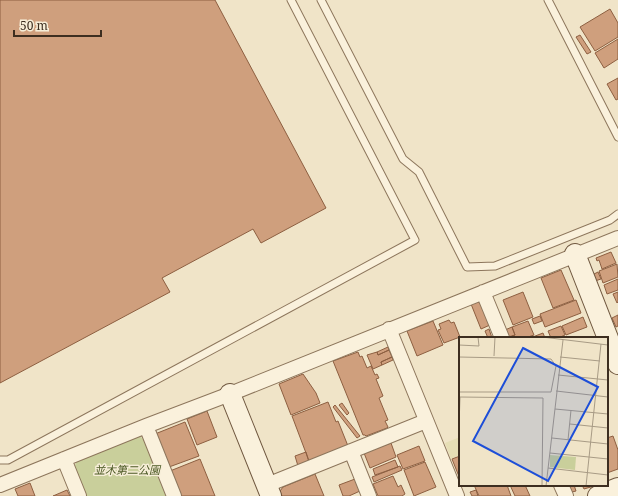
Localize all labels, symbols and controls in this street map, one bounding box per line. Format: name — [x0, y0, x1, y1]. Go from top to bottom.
scale bar — [14, 12, 101, 38]
text: 50 m — [20, 17, 48, 34]
inset map — [459, 337, 608, 486]
park label: 並木第二公園 — [94, 462, 162, 477]

